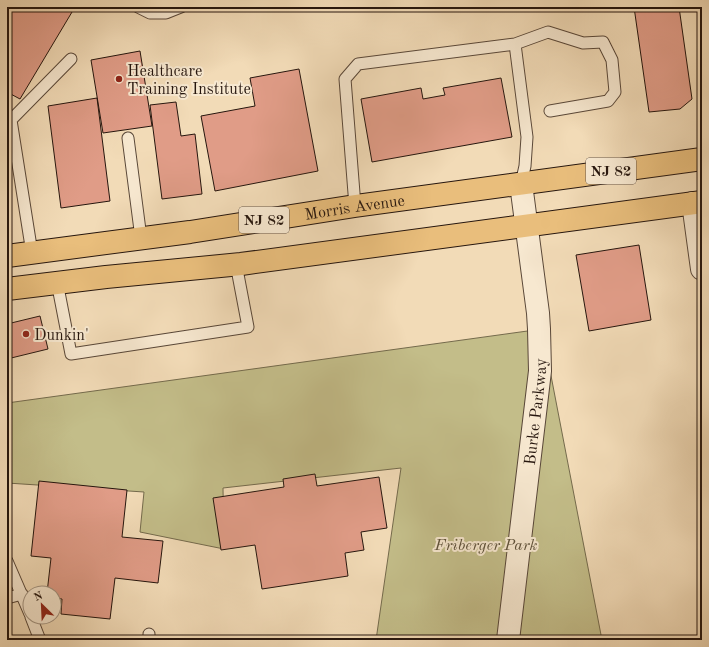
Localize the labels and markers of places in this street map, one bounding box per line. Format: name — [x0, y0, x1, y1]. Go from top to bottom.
place label: Healthcare Training Institute — [127, 64, 251, 98]
marker: Healthcare Training Institute — [114, 74, 124, 84]
place label: Dunkin' — [34, 328, 89, 344]
marker: Dunkin' — [21, 329, 31, 339]

